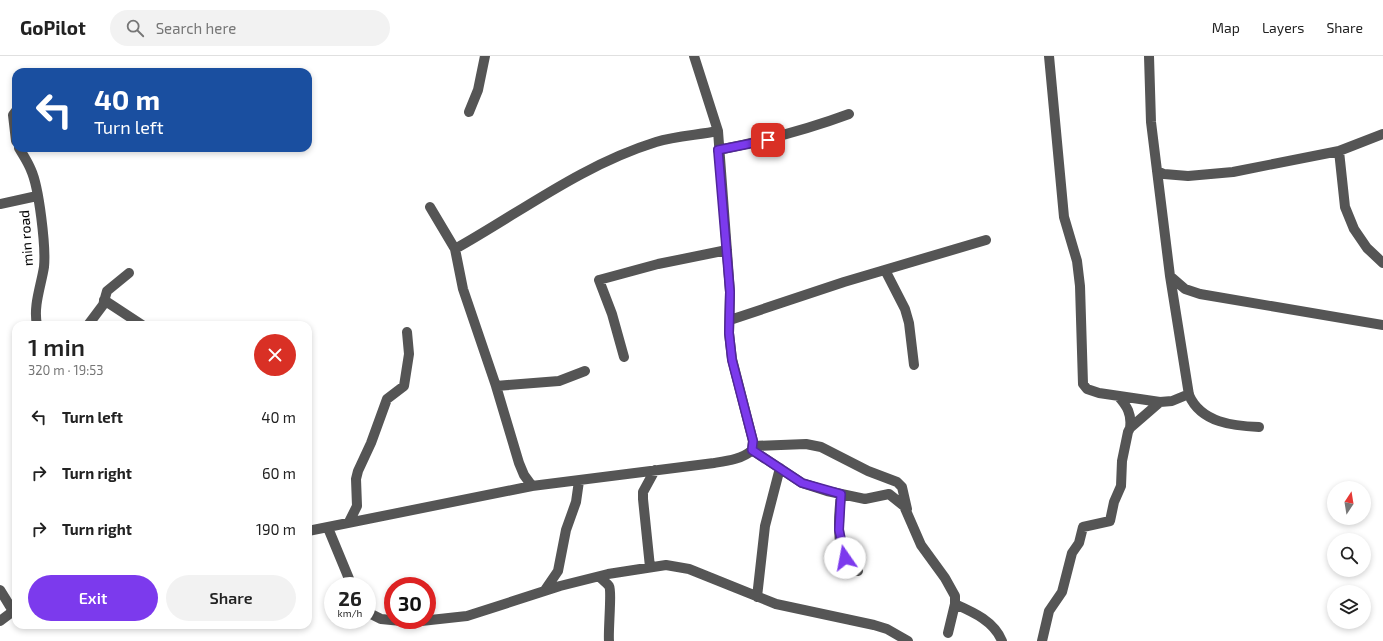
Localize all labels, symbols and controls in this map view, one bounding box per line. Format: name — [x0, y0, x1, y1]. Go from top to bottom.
search box — [110, 10, 390, 46]
text: GoPilot — [20, 16, 86, 39]
icon: search — [124, 17, 146, 39]
text: Search here — [156, 19, 236, 37]
text: Map — [1212, 19, 1240, 36]
text: Layers — [1262, 19, 1304, 36]
text: Share — [1326, 19, 1363, 36]
text: 40 m — [94, 82, 160, 116]
icon: left — [28, 84, 80, 136]
text: Turn left — [94, 116, 164, 138]
pin — [751, 123, 785, 157]
icon: arrive — [757, 129, 779, 151]
street label: min road — [15, 209, 36, 267]
text: 1 min — [28, 332, 85, 361]
button: close — [254, 334, 296, 376]
text: 320 m · 19:53 — [28, 362, 103, 378]
icon: left — [28, 406, 50, 428]
text: Turn left — [62, 408, 123, 426]
text: 40 m — [261, 408, 296, 426]
icon: right — [28, 462, 50, 484]
text: Turn right — [62, 464, 132, 482]
text: 60 m — [262, 464, 296, 482]
north arrow — [1327, 481, 1371, 525]
map controls — [1327, 481, 1371, 629]
icon: right — [28, 518, 50, 540]
text: Turn right — [62, 520, 132, 538]
text: 190 m — [256, 520, 296, 538]
button: search — [1327, 533, 1371, 577]
position arrow — [824, 537, 866, 579]
button: Exit — [28, 575, 158, 621]
button: Share — [166, 575, 296, 621]
speed limit sign: 30 — [384, 577, 436, 629]
button: layers — [1327, 585, 1371, 629]
text: 26 — [338, 586, 362, 610]
text: km/h — [338, 607, 362, 619]

